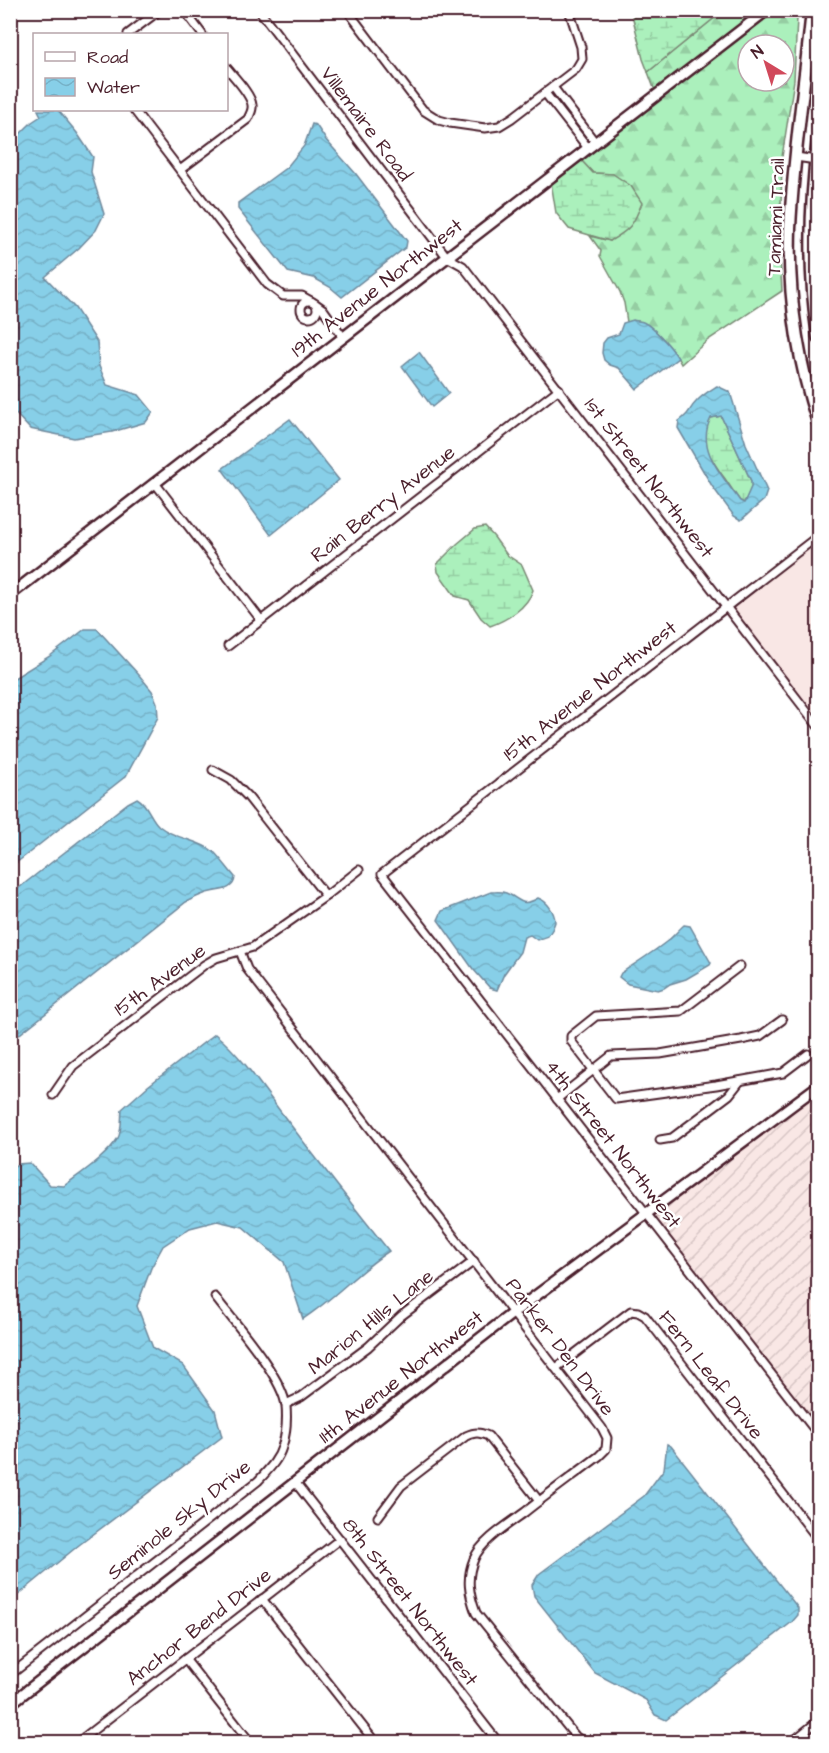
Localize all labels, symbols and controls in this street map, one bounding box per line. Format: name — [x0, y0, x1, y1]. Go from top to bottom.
legend — [33, 33, 228, 111]
north arrow — [736, 33, 796, 93]
text: N — [747, 40, 768, 64]
text: Road — [87, 45, 128, 70]
street label: Villemaire Road — [314, 61, 418, 187]
text: Water — [87, 75, 140, 100]
street label: Tamiami Trail — [760, 158, 792, 276]
street label: 19th Avenue Northwest — [285, 212, 469, 364]
street label: 1st Street Northwest — [578, 392, 720, 564]
street label: Rain Berry Avenue — [305, 439, 462, 570]
street label: 15th Avenue Northwest — [497, 614, 683, 768]
street label: 15th Avenue — [108, 937, 212, 1023]
street label: 4th Street Northwest — [538, 1054, 688, 1234]
street label: Marion Hills Lane — [302, 1262, 440, 1381]
street label: Parker Den Drive — [499, 1272, 621, 1422]
street label: 11th Avenue Northwest — [313, 1304, 489, 1450]
street label: Fern Leaf Drive — [652, 1305, 770, 1445]
street label: Seminole Sky Drive — [101, 1453, 258, 1588]
street label: 8th Street Northwest — [335, 1512, 485, 1692]
street label: Anchor Bend Drive — [121, 1561, 278, 1693]

